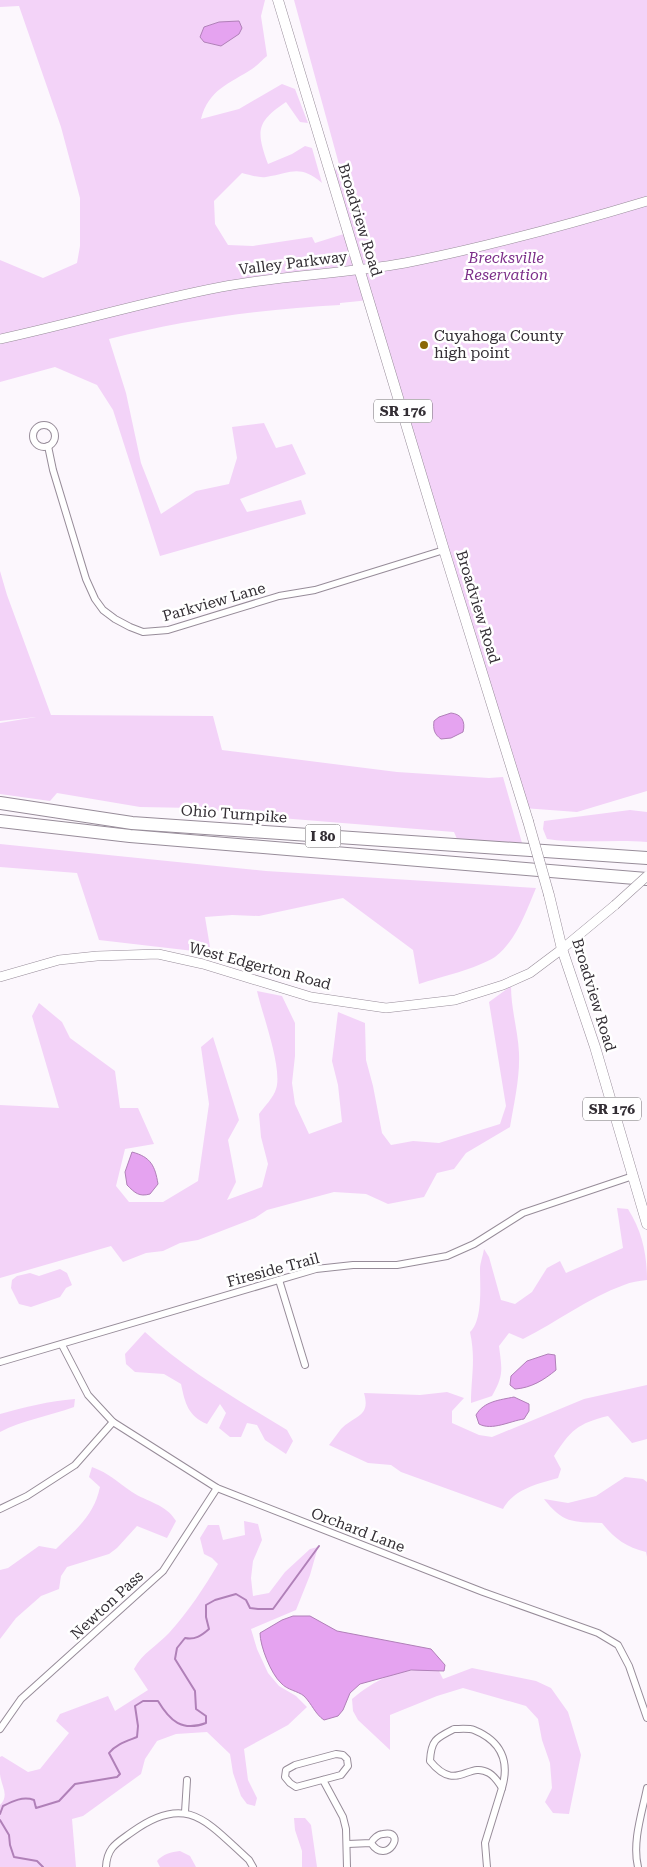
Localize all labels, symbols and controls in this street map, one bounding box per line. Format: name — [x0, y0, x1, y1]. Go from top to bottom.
street label: Broadview Road — [334, 161, 386, 279]
street label: Valley Parkway — [238, 247, 348, 279]
park label: Brecksville Reservation — [463, 249, 548, 284]
place label: Cuyahoga County high point — [434, 327, 564, 362]
marker: Cuyahoga County high point — [418, 339, 430, 351]
road number: SR 176 — [374, 400, 432, 422]
street label: Broadview Road — [452, 548, 504, 666]
street label: Parkview Lane — [161, 579, 267, 625]
street label: Ohio Turnpike — [180, 801, 288, 827]
road number: I 80 — [306, 824, 340, 848]
street label: Broadview Road — [568, 936, 620, 1054]
street label: West Edgerton Road — [187, 938, 333, 994]
road number: SR 176 — [583, 1098, 641, 1120]
street label: Fireside Trail — [225, 1249, 322, 1291]
street label: Orchard Lane — [309, 1504, 407, 1556]
street label: Newton Pass — [67, 1567, 147, 1643]

